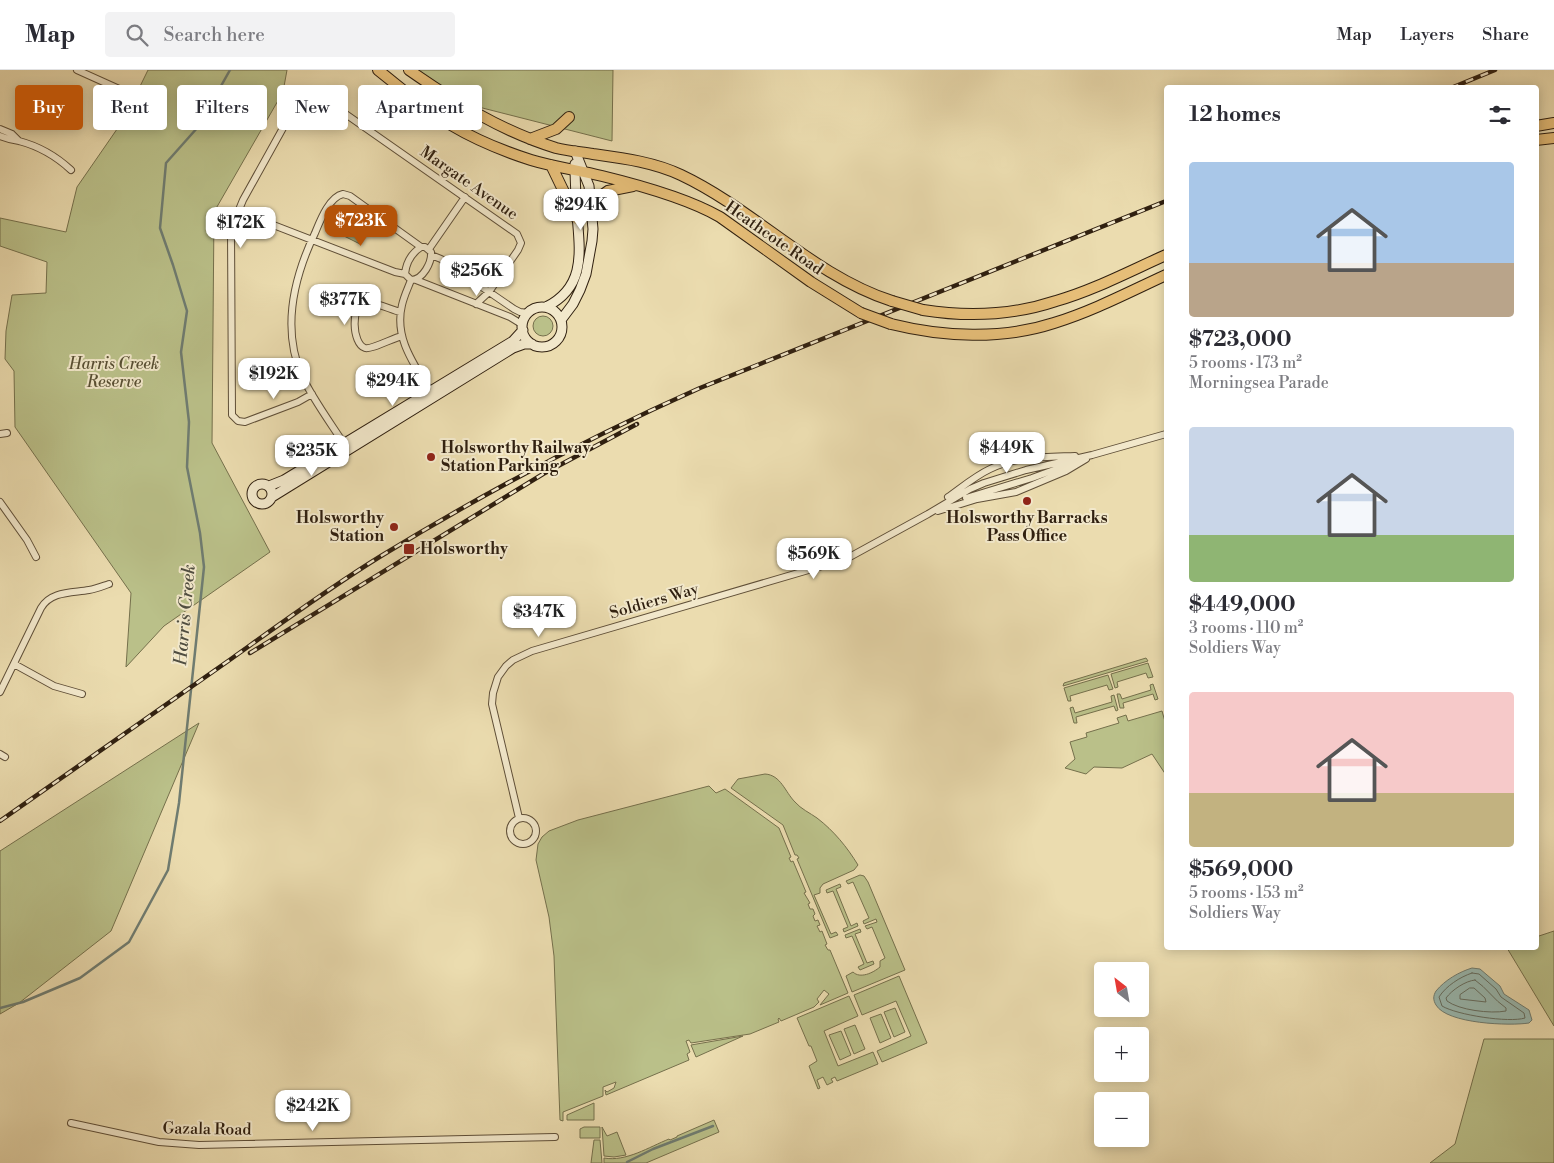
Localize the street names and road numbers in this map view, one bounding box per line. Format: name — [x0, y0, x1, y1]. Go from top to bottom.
street label: Margate Avenue — [416, 142, 522, 224]
street label: Heathcote Road — [721, 197, 827, 279]
street label: Soldiers Way — [607, 579, 701, 623]
street label: Gazala Road — [162, 1118, 252, 1140]

